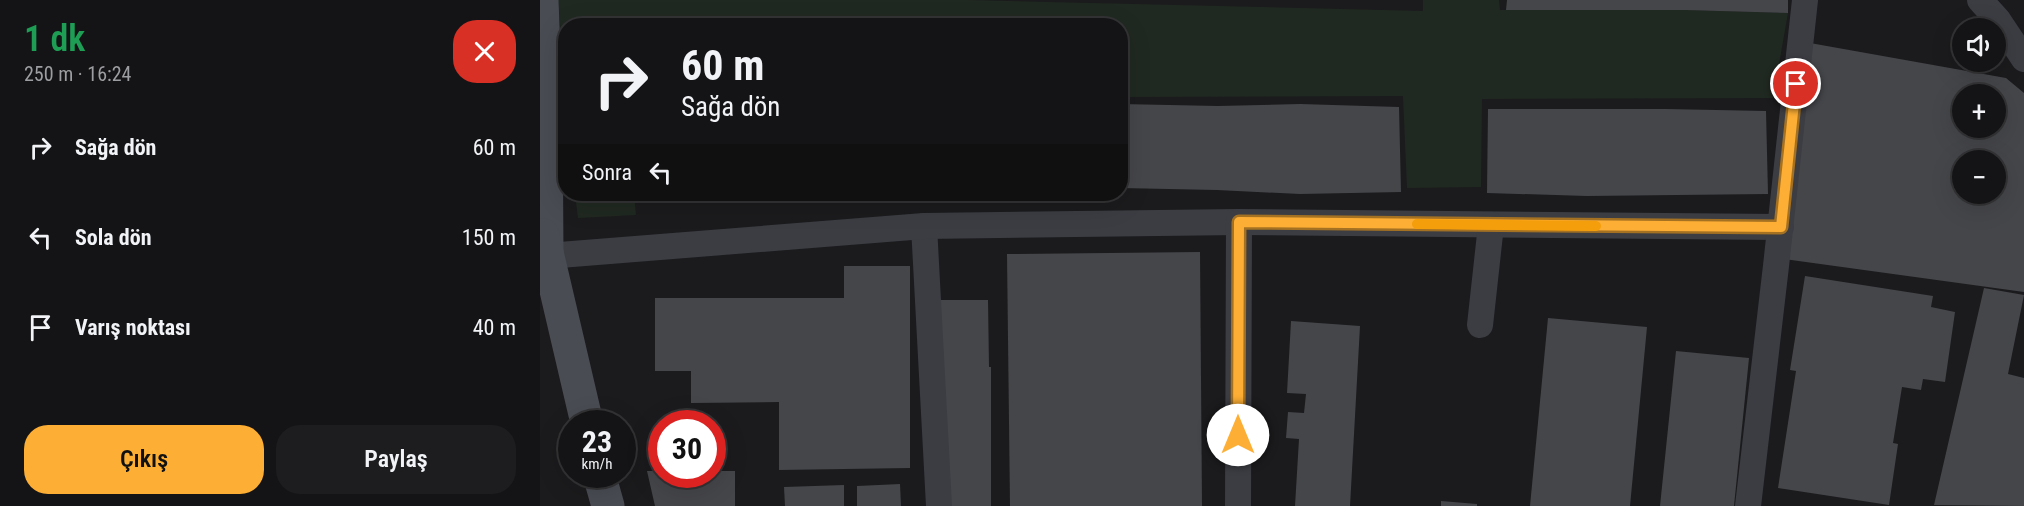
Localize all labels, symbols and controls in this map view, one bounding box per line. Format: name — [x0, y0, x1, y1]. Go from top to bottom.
text: 1 dk — [24, 18, 85, 60]
map controls — [1952, 18, 2006, 204]
button: sound — [1952, 18, 2006, 72]
button: close — [453, 20, 516, 83]
text: 60 m — [681, 41, 764, 90]
icon: right — [582, 42, 660, 120]
pin — [1770, 58, 1821, 109]
text: 250 m · 16:24 — [24, 62, 131, 86]
icon: arrive — [1779, 67, 1812, 100]
button: + — [1952, 84, 2006, 138]
text: Sağa dön — [681, 91, 780, 123]
icon: right — [24, 131, 57, 164]
text: Sağa dön — [75, 135, 156, 160]
text: 60 m — [473, 135, 516, 160]
button: − — [1952, 150, 2006, 204]
icon: left — [644, 156, 677, 189]
text: Sonra — [582, 160, 632, 185]
icon: left — [24, 221, 57, 254]
text: Sola dön — [75, 225, 151, 250]
text: 150 m — [462, 225, 516, 250]
icon: arrive — [24, 311, 57, 344]
text: Varış noktası — [75, 315, 191, 340]
text: 40 m — [473, 315, 516, 340]
position arrow — [1206, 403, 1270, 467]
speed limit sign: 30 — [648, 410, 726, 488]
text: 23 — [582, 424, 612, 459]
button: Çıkış — [24, 425, 264, 494]
button: Paylaş — [276, 425, 516, 494]
text: km/h — [582, 455, 612, 473]

